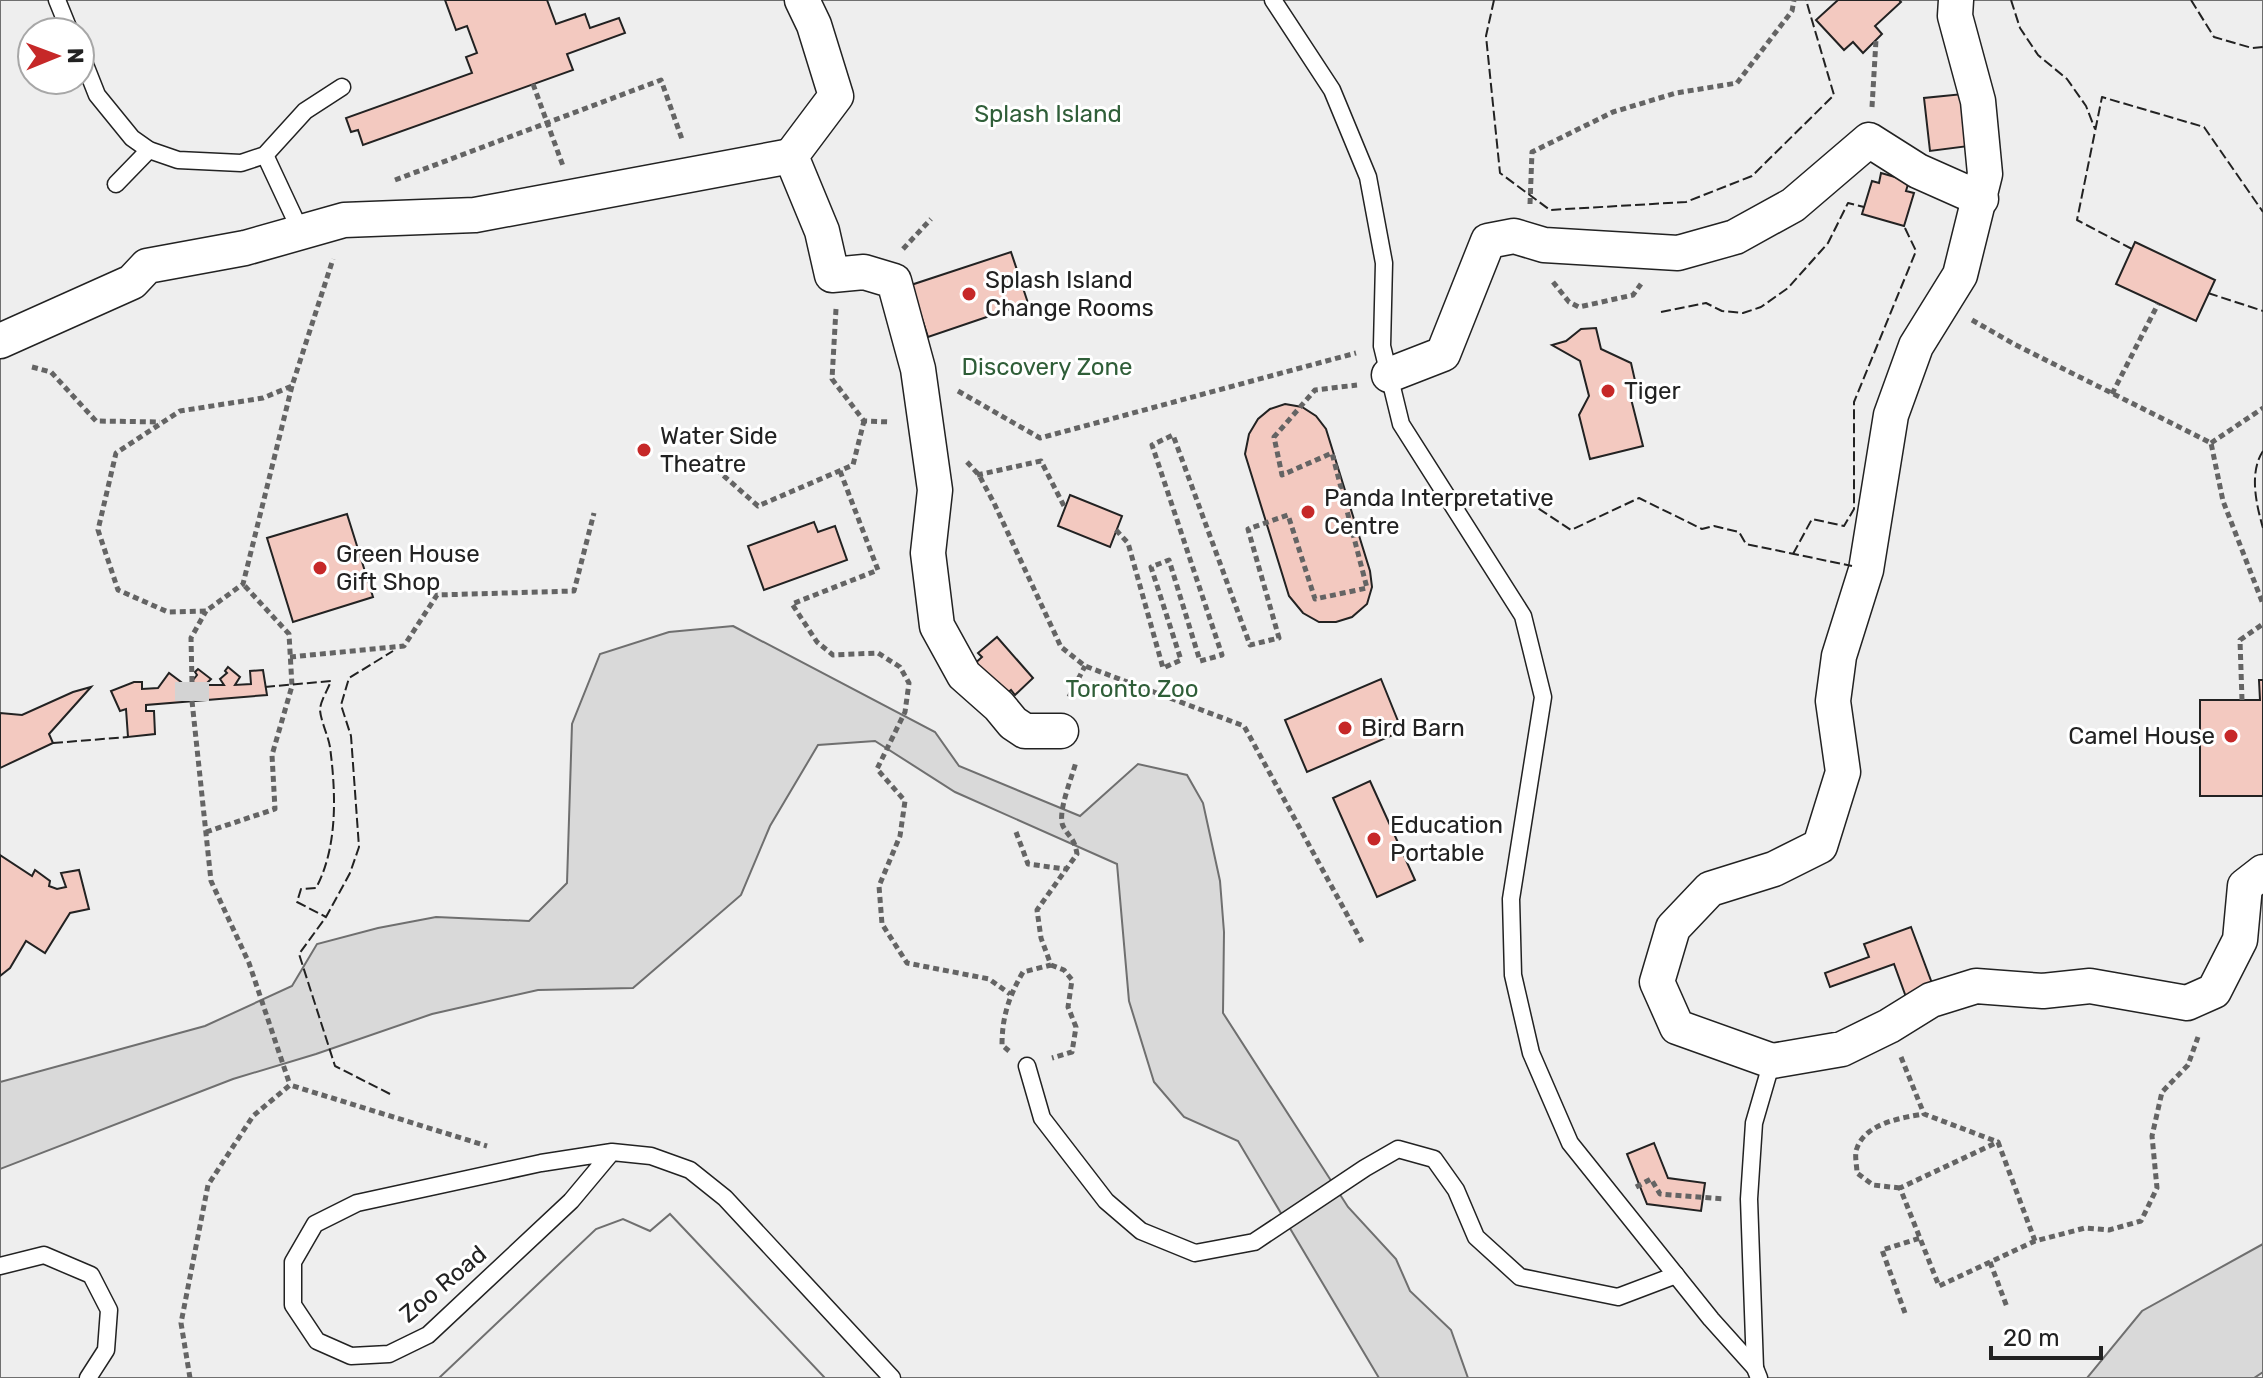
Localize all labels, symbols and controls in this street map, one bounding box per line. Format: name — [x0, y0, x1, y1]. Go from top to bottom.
north arrow — [16, 16, 96, 96]
text: N — [62, 48, 89, 64]
park label: Splash Island — [974, 100, 1122, 128]
place label: Splash Island Change Rooms — [985, 266, 1154, 322]
marker: Splash Island Change Rooms — [960, 285, 978, 303]
park label: Discovery Zone — [962, 353, 1132, 381]
place label: Tiger — [1624, 377, 1681, 405]
marker: Tiger — [1599, 382, 1617, 400]
place label: Water Side Theatre — [660, 422, 778, 478]
marker: Water Side Theatre — [635, 441, 653, 459]
place label: Panda Interpretative Centre — [1324, 484, 1554, 540]
marker: Panda Interpretative Centre — [1299, 503, 1317, 521]
place label: Green House Gift Shop — [336, 540, 480, 596]
marker: Green House Gift Shop — [311, 559, 329, 577]
park label: Toronto Zoo — [1065, 675, 1199, 703]
place label: Bird Barn — [1361, 714, 1465, 742]
marker: Bird Barn — [1336, 719, 1354, 737]
place label: Camel House — [2068, 722, 2215, 750]
marker: Camel House — [2222, 727, 2240, 745]
place label: Education Portable — [1390, 811, 1503, 867]
marker: Education Portable — [1365, 830, 1383, 848]
street label: Zoo Road — [394, 1240, 492, 1328]
scale bar — [1991, 1310, 2101, 1360]
text: 20 m — [2003, 1324, 2060, 1352]

